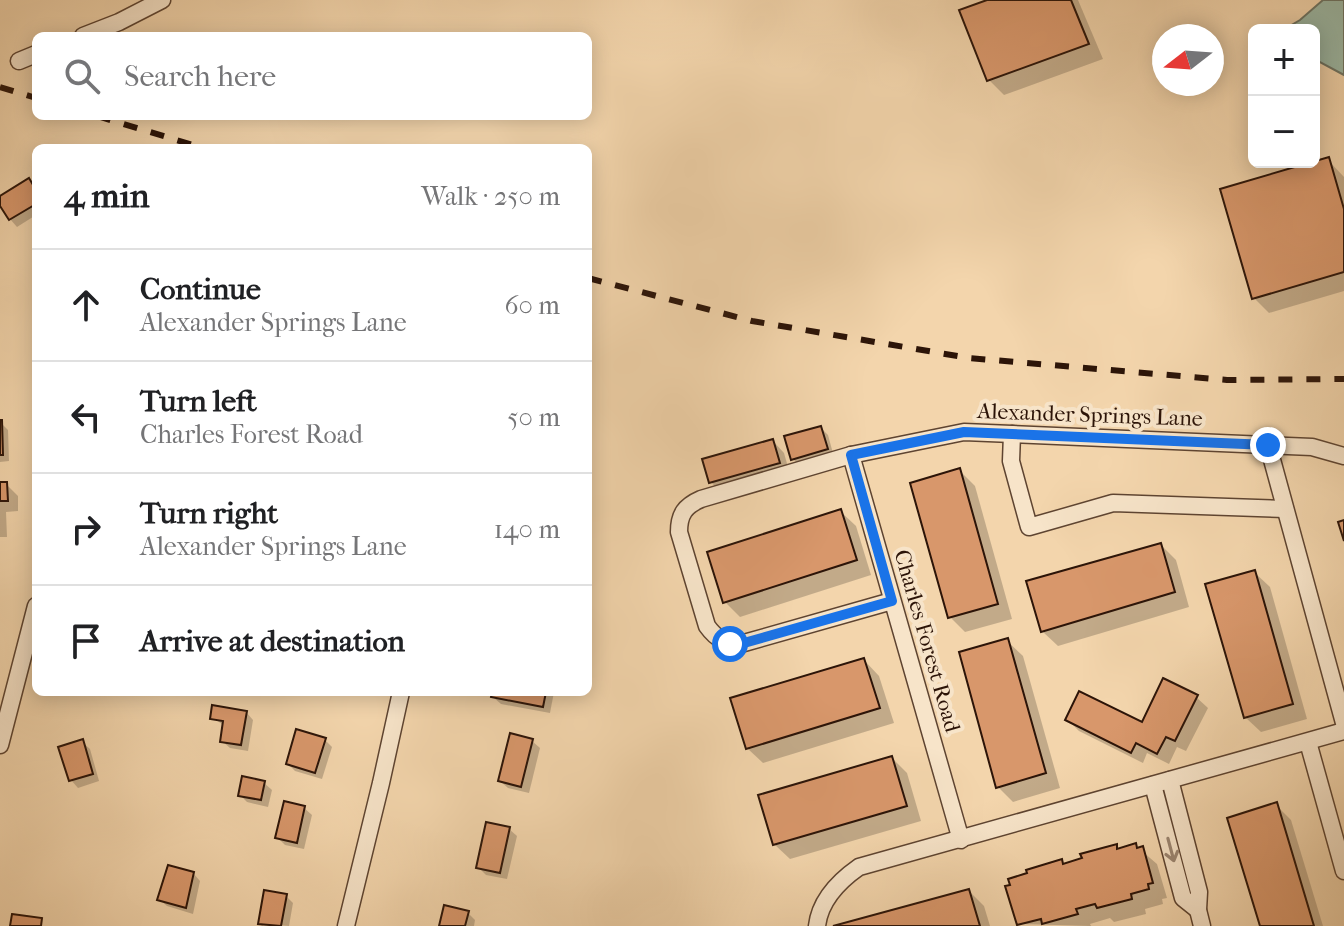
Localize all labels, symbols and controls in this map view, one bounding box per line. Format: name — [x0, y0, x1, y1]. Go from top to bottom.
north arrow — [1152, 24, 1224, 96]
map controls — [1248, 24, 1320, 168]
button: + — [1248, 24, 1320, 96]
search box — [32, 32, 592, 120]
icon: search — [60, 54, 104, 98]
text: Search here — [124, 59, 276, 94]
button: − — [1248, 96, 1320, 168]
text: 4 min — [64, 176, 149, 216]
text: Walk · 250 m — [421, 181, 560, 212]
text: Continue — [140, 272, 261, 307]
icon: ahead — [64, 283, 108, 327]
text: 60 m — [504, 290, 560, 321]
text: Alexander Springs Lane — [140, 307, 407, 338]
text: Turn left — [140, 384, 257, 419]
icon: left — [64, 395, 108, 439]
street label: Alexander Springs Lane — [976, 398, 1203, 432]
text: 50 m — [507, 402, 560, 433]
text: Charles Forest Road — [140, 419, 363, 450]
route end — [1250, 427, 1286, 463]
text: Turn right — [140, 496, 278, 531]
icon: right — [64, 507, 108, 551]
text: 140 m — [494, 514, 560, 545]
text: Alexander Springs Lane — [140, 531, 407, 562]
street label: Charles Forest Road — [889, 547, 966, 736]
icon: arrive — [64, 619, 108, 663]
text: Arrive at destination — [140, 624, 405, 659]
route start — [712, 626, 748, 662]
one-way arrow — [1164, 837, 1179, 863]

